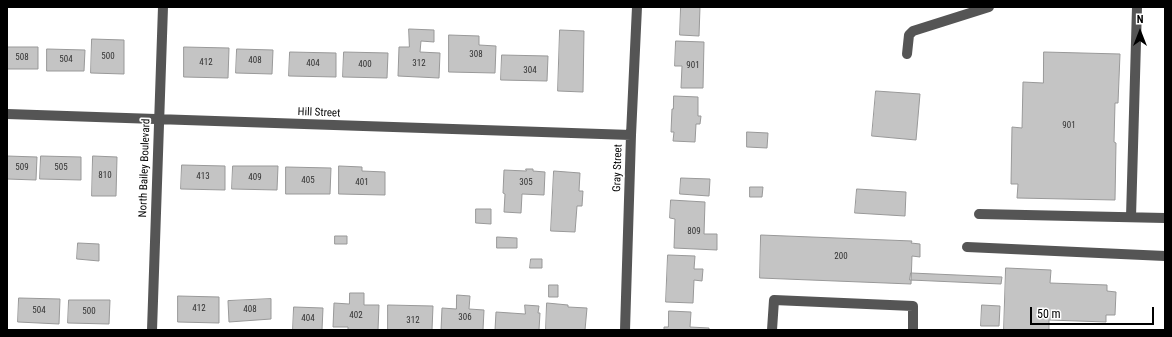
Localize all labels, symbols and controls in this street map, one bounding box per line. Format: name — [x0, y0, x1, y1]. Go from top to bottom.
north arrow — [1120, 12, 1160, 52]
text: N — [1137, 13, 1143, 26]
house number: 308 — [469, 50, 483, 60]
house number: 500 — [101, 52, 115, 62]
house number: 508 — [15, 53, 29, 63]
house number: 504 — [59, 55, 73, 65]
house number: 408 — [248, 56, 262, 66]
house number: 412 — [199, 58, 213, 68]
house number: 404 — [306, 59, 320, 69]
house number: 312 — [412, 59, 426, 69]
house number: 400 — [358, 60, 372, 70]
house number: 901 — [686, 61, 700, 71]
house number: 304 — [523, 66, 537, 76]
street label: Hill Street — [297, 106, 341, 120]
street label: North Bailey Boulevard — [137, 118, 153, 218]
house number: 901 — [1062, 121, 1076, 131]
street label: Gray Street — [611, 144, 625, 192]
house number: 509 — [15, 163, 29, 173]
house number: 505 — [54, 163, 68, 173]
house number: 810 — [98, 171, 112, 181]
house number: 413 — [196, 172, 210, 182]
house number: 409 — [248, 173, 262, 183]
house number: 405 — [301, 176, 315, 186]
house number: 401 — [355, 178, 369, 188]
house number: 305 — [519, 178, 533, 188]
house number: 809 — [687, 227, 701, 237]
house number: 200 — [834, 252, 848, 262]
scale bar — [1032, 299, 1156, 325]
house number: 412 — [192, 304, 206, 314]
house number: 408 — [243, 305, 257, 315]
house number: 504 — [32, 306, 46, 316]
house number: 500 — [82, 307, 96, 317]
text: 50 m — [1037, 307, 1061, 321]
house number: 402 — [349, 311, 363, 321]
house number: 306 — [458, 313, 472, 323]
house number: 404 — [301, 314, 315, 324]
house number: 312 — [406, 316, 420, 326]

